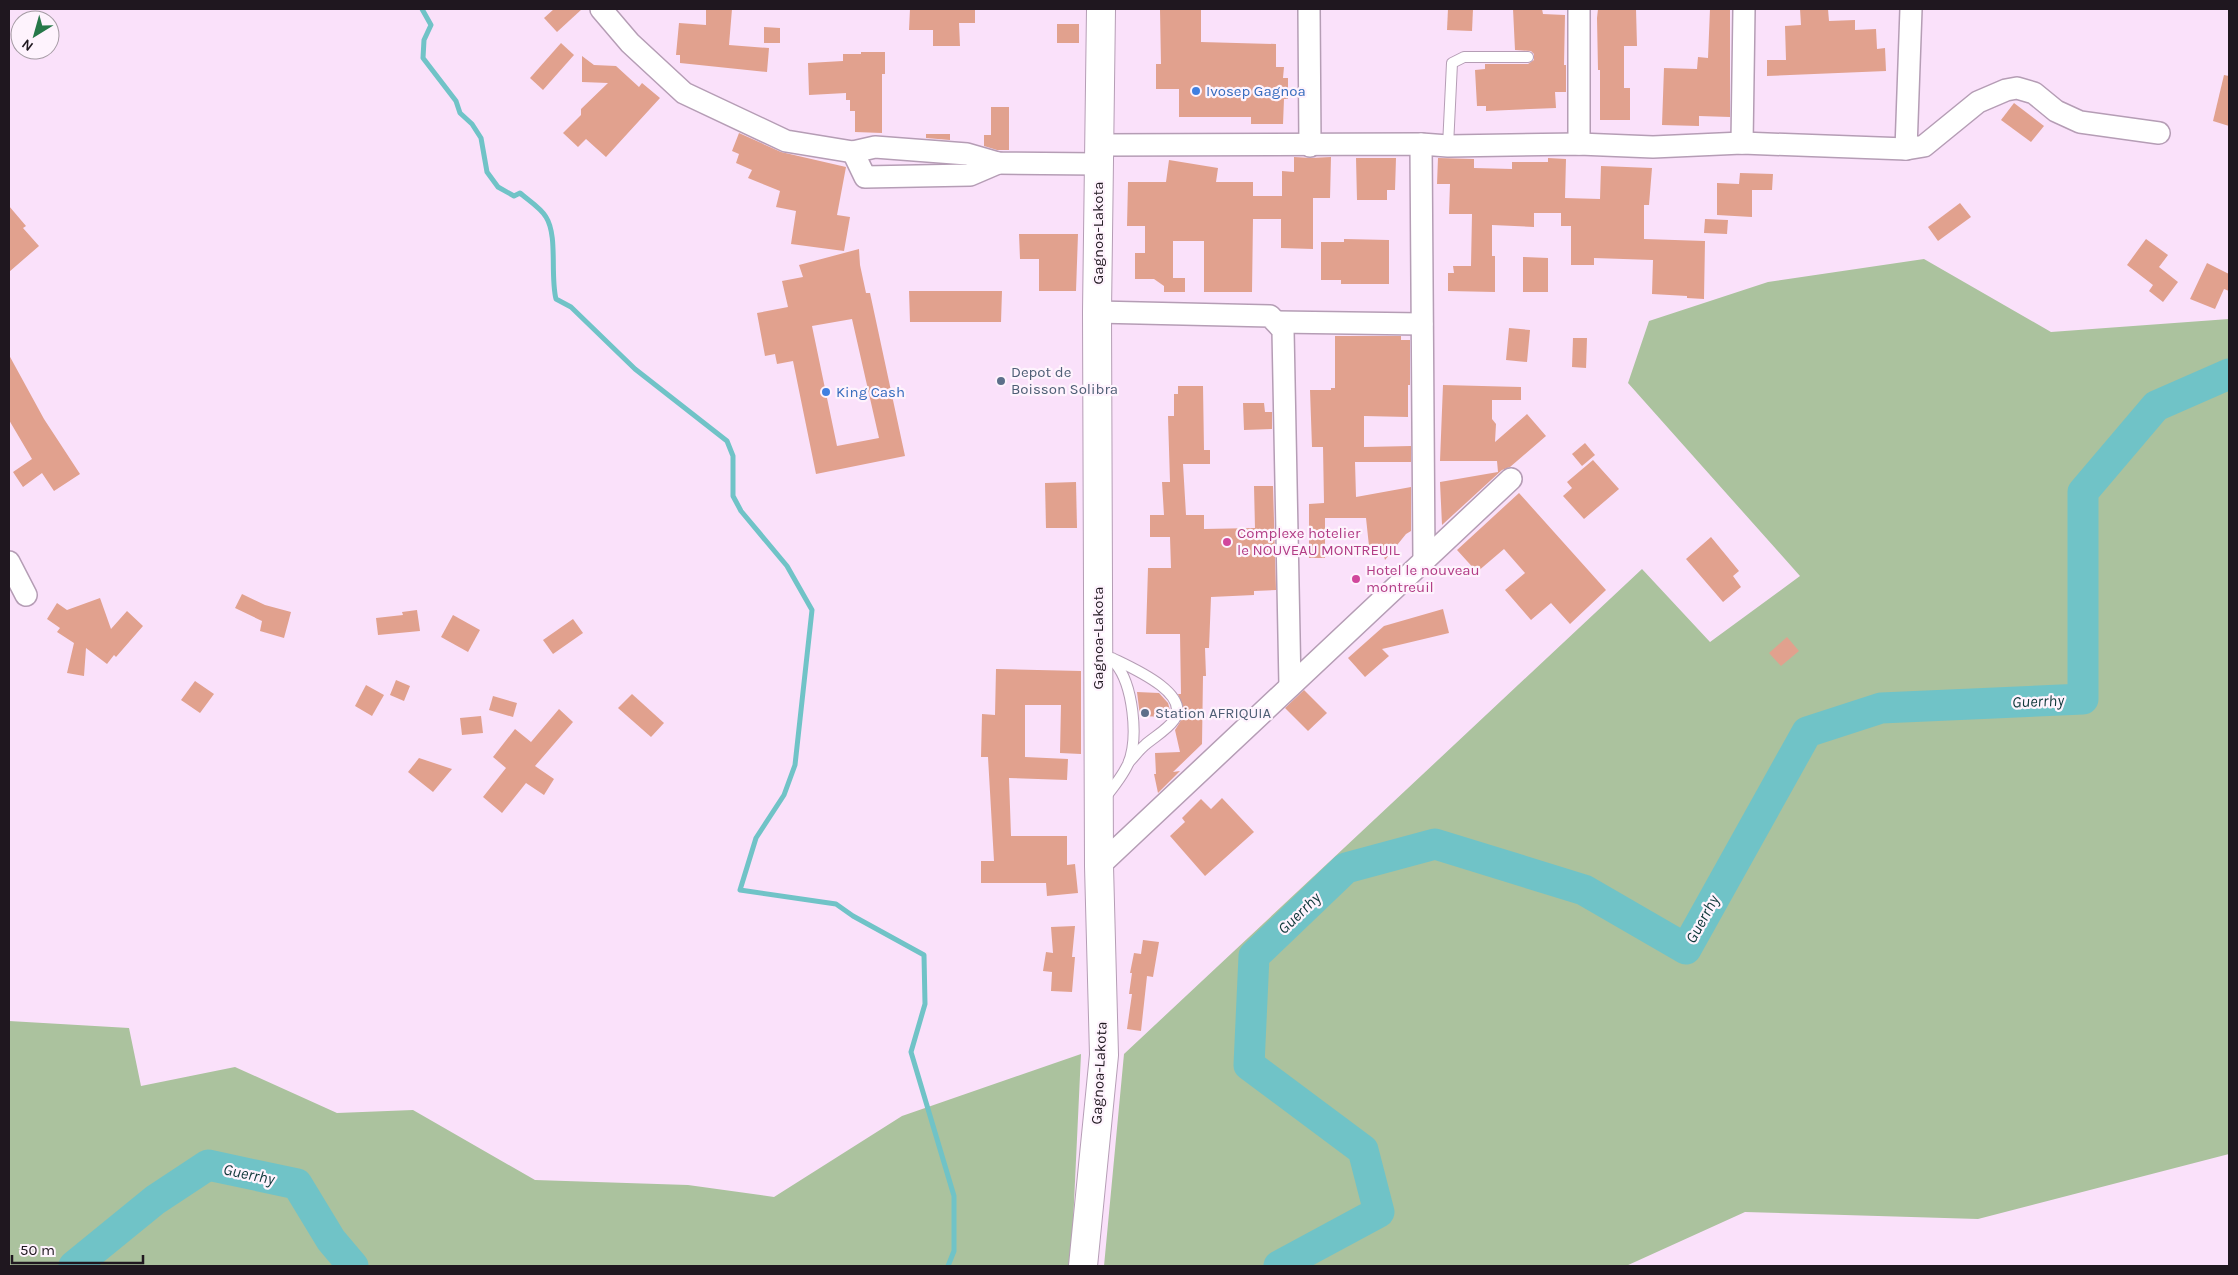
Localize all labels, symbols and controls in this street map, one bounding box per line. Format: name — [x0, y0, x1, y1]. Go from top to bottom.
north arrow — [10, 10, 60, 60]
text: N — [18, 35, 37, 55]
place label: Ivosep Gagnoa — [1206, 82, 1306, 100]
marker: Ivosep Gagnoa — [1190, 85, 1202, 97]
street label: Gagnoa-Lakota — [1089, 182, 1107, 284]
place label: Depot de Boisson Solibra — [1011, 363, 1118, 398]
marker: Depot de Boisson Solibra — [995, 375, 1007, 387]
place label: King Cash — [836, 383, 905, 401]
marker: King Cash — [820, 386, 832, 398]
place label: Complexe hotelier le NOUVEAU MONTREUIL — [1237, 524, 1400, 559]
marker: Complexe hotelier le NOUVEAU MONTREUIL — [1221, 536, 1233, 548]
place label: Hotel le nouveau montreuil — [1366, 561, 1480, 596]
marker: Hotel le nouveau montreuil — [1350, 573, 1362, 585]
street label: Gagnoa-Lakota — [1089, 587, 1107, 689]
water label: Guerrhy — [2012, 691, 2065, 711]
place label: Station AFRIQUIA — [1155, 704, 1272, 722]
marker: Station AFRIQUIA — [1139, 707, 1151, 719]
water label: Guerrhy — [1274, 887, 1325, 938]
water label: Guerrhy — [1681, 891, 1723, 946]
street label: Gagnoa-Lakota — [1087, 1021, 1111, 1125]
water label: Guerrhy — [222, 1159, 277, 1189]
scale bar — [12, 1232, 144, 1264]
text: 50 m — [20, 1241, 55, 1259]

